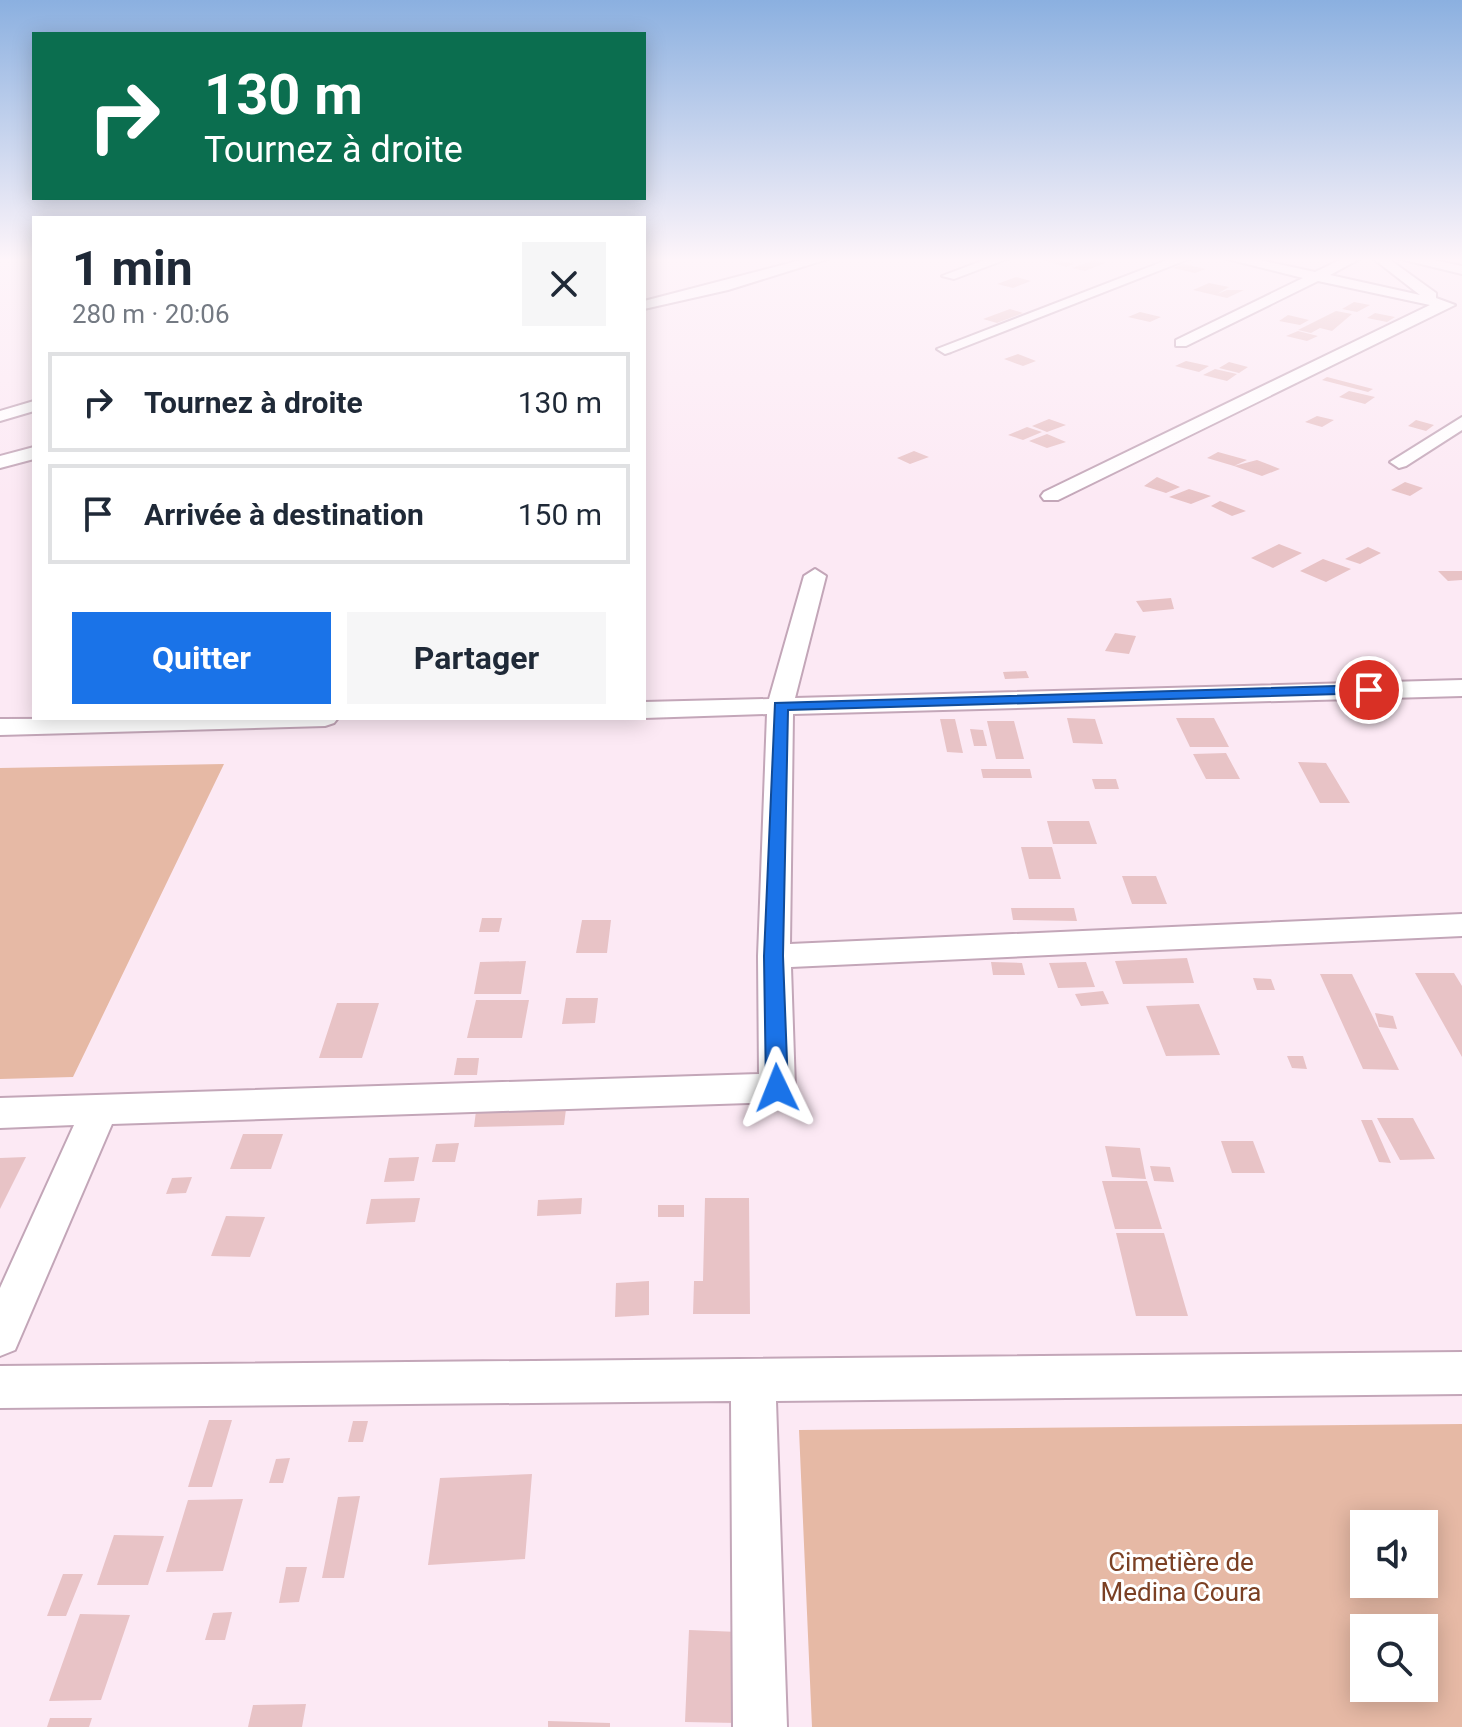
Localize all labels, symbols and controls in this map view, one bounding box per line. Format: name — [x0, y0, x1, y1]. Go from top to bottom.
text: 130 m — [204, 62, 363, 128]
icon: right — [72, 64, 176, 168]
text: Tournez à droite — [204, 129, 463, 171]
text: 1 min — [72, 240, 193, 297]
button: close — [522, 242, 606, 326]
text: 280 m · 20:06 — [72, 299, 230, 329]
icon: right — [76, 380, 120, 424]
text: Tournez à droite — [144, 385, 363, 420]
text: 130 m — [518, 385, 602, 420]
icon: arrive — [76, 492, 120, 536]
text: Arrivée à destination — [144, 497, 424, 532]
text: 150 m — [518, 497, 602, 532]
button: Quitter — [72, 612, 331, 704]
button: Partager — [347, 612, 606, 704]
pin — [1335, 656, 1403, 724]
icon: arrive — [1347, 668, 1391, 712]
position arrow — [735, 1046, 819, 1130]
map controls — [1350, 1510, 1438, 1702]
button: sound — [1350, 1510, 1438, 1598]
park label: Cimetière de Medina Coura — [1101, 1547, 1261, 1607]
button: search — [1350, 1614, 1438, 1702]

